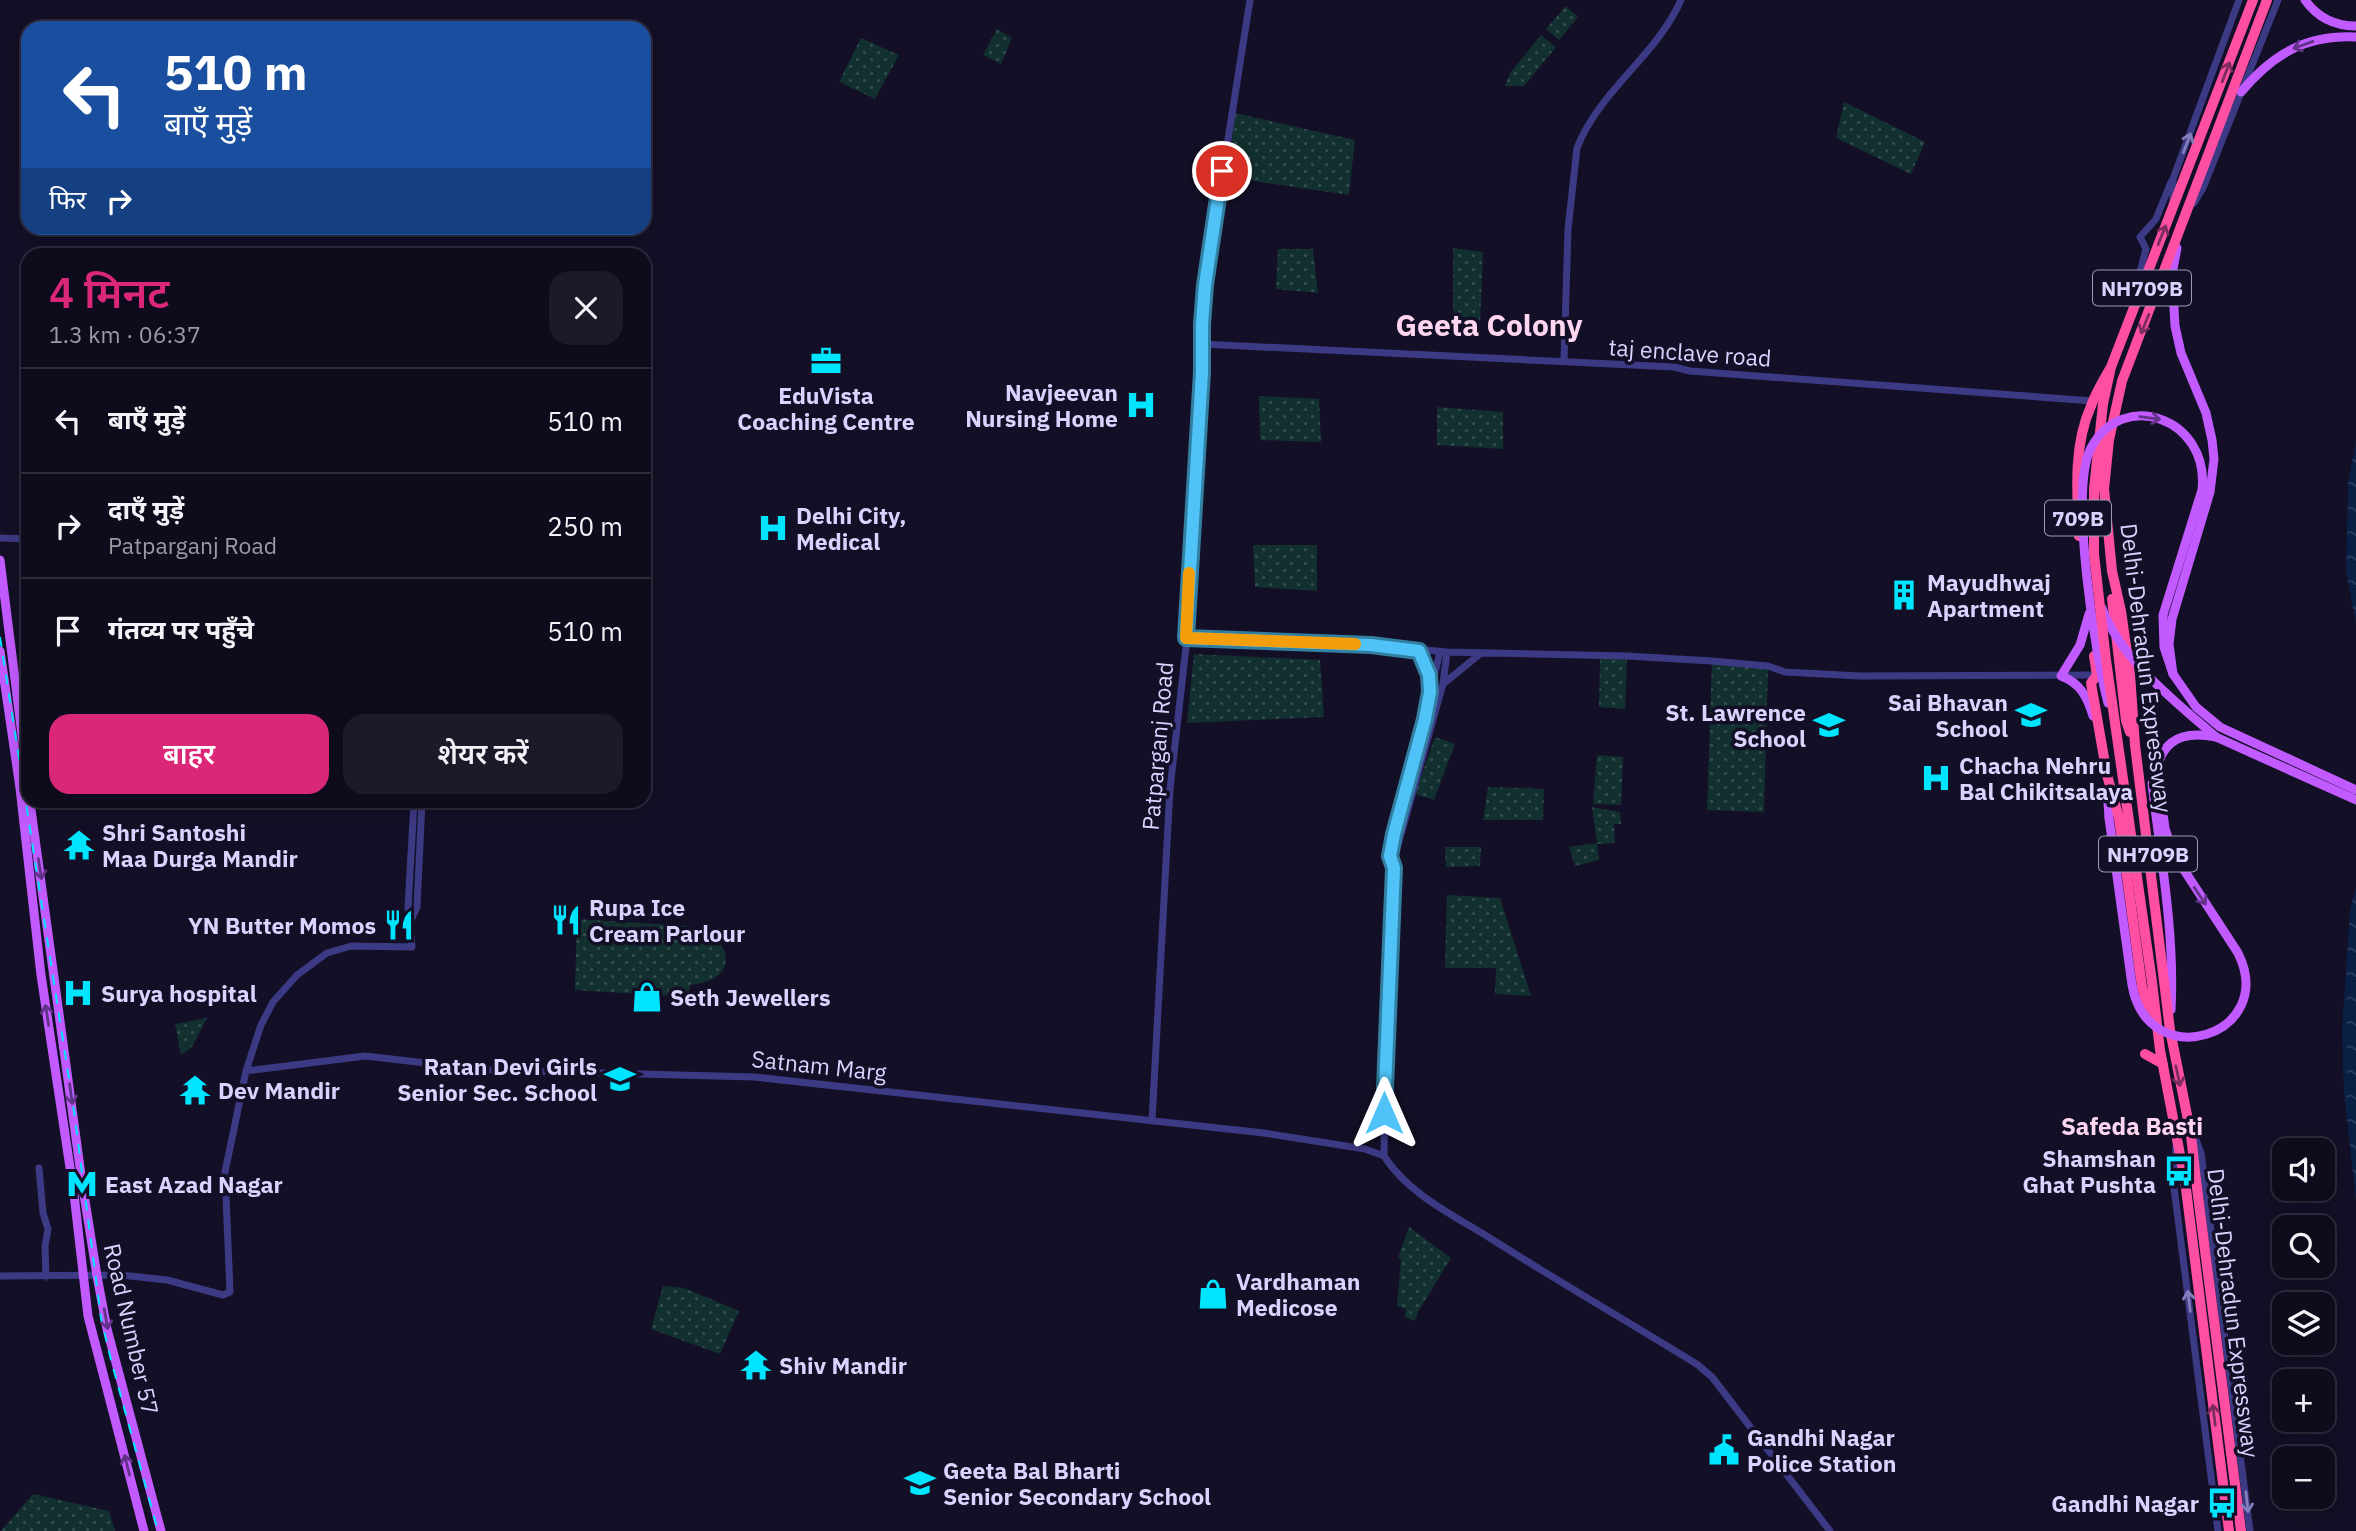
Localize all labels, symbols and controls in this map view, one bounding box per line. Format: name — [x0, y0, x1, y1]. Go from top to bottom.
one-way arrow — [2292, 39, 2314, 52]
text: 510 m — [164, 40, 308, 103]
icon: left — [49, 49, 140, 140]
one-way arrow — [2221, 61, 2233, 83]
text: बाएँ मुड़ें — [164, 102, 252, 144]
one-way arrow — [2181, 133, 2194, 155]
pin — [1192, 141, 1252, 201]
icon: arrive — [1203, 152, 1241, 190]
text: फिर — [49, 182, 86, 216]
icon: right — [100, 182, 138, 220]
one-way arrow — [2157, 224, 2170, 246]
text: 4 मिनट — [49, 265, 169, 320]
road number: NH709B — [2093, 270, 2191, 306]
button: close — [549, 271, 623, 345]
district label: Geeta Colony — [1395, 305, 1583, 344]
one-way arrow — [2137, 312, 2150, 334]
text: 1.3 km · 06:37 — [49, 319, 201, 349]
street label: taj enclave road — [1608, 331, 1772, 373]
office icon: EduVista Coaching Centre — [809, 344, 843, 378]
place label: Navjeevan Nursing Home — [965, 377, 1118, 433]
place label: EduVista Coaching Centre — [737, 380, 915, 436]
hospital icon: Navjeevan Nursing Home — [1124, 388, 1158, 422]
icon: left — [49, 402, 87, 440]
text: बाएँ मुड़ें — [108, 402, 185, 436]
text: 510 m — [547, 404, 623, 438]
one-way arrow — [2138, 412, 2161, 425]
text: दाएँ मुड़ें — [108, 492, 184, 526]
place label: Delhi City, Medical — [796, 500, 906, 556]
road number: 709B — [2045, 500, 2111, 536]
icon: right — [49, 507, 87, 545]
text: 250 m — [547, 509, 623, 543]
hospital icon: Delhi City, Medical — [756, 511, 790, 545]
street label: Delhi-Dehradun Expressway — [2114, 522, 2180, 815]
text: Patparganj Road — [108, 530, 277, 560]
place label: Mayudhwaj Apartment — [1927, 567, 2051, 623]
building icon: Mayudhwaj Apartment — [1887, 578, 1921, 612]
icon: arrive — [49, 612, 87, 650]
text: गंतव्य पर पहुँचे — [108, 612, 254, 646]
text: 510 m — [547, 614, 623, 648]
street label: Patparganj Road — [1135, 660, 1179, 832]
place label: Sai Bhavan School — [1888, 687, 2008, 743]
place label: St. Lawrence School — [1665, 697, 1806, 753]
school or university icon: Sai Bhavan School — [2014, 698, 2048, 732]
school or university icon: St. Lawrence School — [1812, 708, 1846, 742]
button: बाहर — [49, 714, 329, 794]
button: शेयर करें — [343, 714, 623, 794]
place label: Chacha Nehru Bal Chikitsalaya — [1959, 750, 2133, 806]
hospital icon: Chacha Nehru Bal Chikitsalaya — [1919, 761, 1953, 795]
place label: Shri Santoshi Maa Durga Mandir — [102, 817, 298, 873]
temple icon: Shri Santoshi Maa Durga Mandir — [62, 828, 96, 862]
road number: NH709B — [2099, 836, 2197, 872]
one-way arrow — [34, 857, 47, 880]
one-way arrow — [2193, 885, 2207, 905]
place label: Rupa Ice Cream Parlour — [589, 892, 745, 948]
restaurant icon: Rupa Ice Cream Parlour — [549, 903, 583, 937]
restaurant icon: YN Butter Momos — [382, 908, 416, 942]
place label: YN Butter Momos — [188, 910, 376, 940]
hospital icon: Surya hospital — [61, 976, 95, 1010]
place label: Surya hospital — [101, 978, 257, 1008]
shop icon: Seth Jewellers — [630, 980, 664, 1014]
place label: Seth Jewellers — [670, 982, 831, 1012]
one-way arrow — [41, 1004, 54, 1027]
street label: Satnam Marg — [750, 1043, 888, 1087]
place label: Ratan Devi Girls Senior Sec. School — [397, 1051, 597, 1107]
school or university icon: Ratan Devi Girls Senior Sec. School — [603, 1062, 637, 1096]
one-way arrow — [2172, 1064, 2185, 1087]
temple icon: Dev Mandir — [178, 1073, 212, 1107]
place label: Dev Mandir — [218, 1075, 340, 1105]
position arrow — [1347, 1076, 1421, 1150]
one-way arrow — [65, 1083, 78, 1105]
district label: Safeda Basti — [2061, 1110, 2203, 1142]
map controls — [2272, 1138, 2335, 1509]
button: sound — [2272, 1138, 2335, 1201]
place label: Shamshan Ghat Pushta — [2023, 1143, 2156, 1199]
bus stop icon: Shamshan Ghat Pushta — [2162, 1154, 2196, 1188]
metro station icon: East Azad Nagar — [65, 1167, 99, 1201]
street label: Delhi-Dehradun Expressway — [2201, 1167, 2267, 1460]
place label: East Azad Nagar — [105, 1169, 283, 1199]
button: search — [2272, 1215, 2335, 1278]
street label: Road Number 57 — [98, 1240, 166, 1418]
place label: Vardhaman Medicose — [1236, 1266, 1360, 1322]
shop icon: Vardhaman Medicose — [1196, 1277, 1230, 1311]
one-way arrow — [2182, 1291, 2195, 1313]
button: layers — [2272, 1292, 2335, 1355]
one-way arrow — [100, 1307, 113, 1330]
temple icon: Shiv Mandir — [739, 1348, 773, 1382]
place label: Shiv Mandir — [779, 1350, 907, 1380]
button: + — [2272, 1369, 2335, 1432]
one-way arrow — [2208, 1404, 2221, 1427]
place label: Gandhi Nagar Police Station — [1747, 1422, 1896, 1478]
public building icon: Gandhi Nagar Police Station — [1707, 1433, 1741, 1467]
button: − — [2272, 1446, 2335, 1509]
one-way arrow — [120, 1454, 133, 1477]
place label: Geeta Bal Bharti Senior Secondary School — [943, 1455, 1211, 1511]
school or university icon: Geeta Bal Bharti Senior Secondary School — [903, 1466, 937, 1500]
bus stop icon: Gandhi Nagar — [2205, 1486, 2239, 1520]
place label: Gandhi Nagar — [2051, 1488, 2199, 1518]
one-way arrow — [2240, 1490, 2253, 1513]

